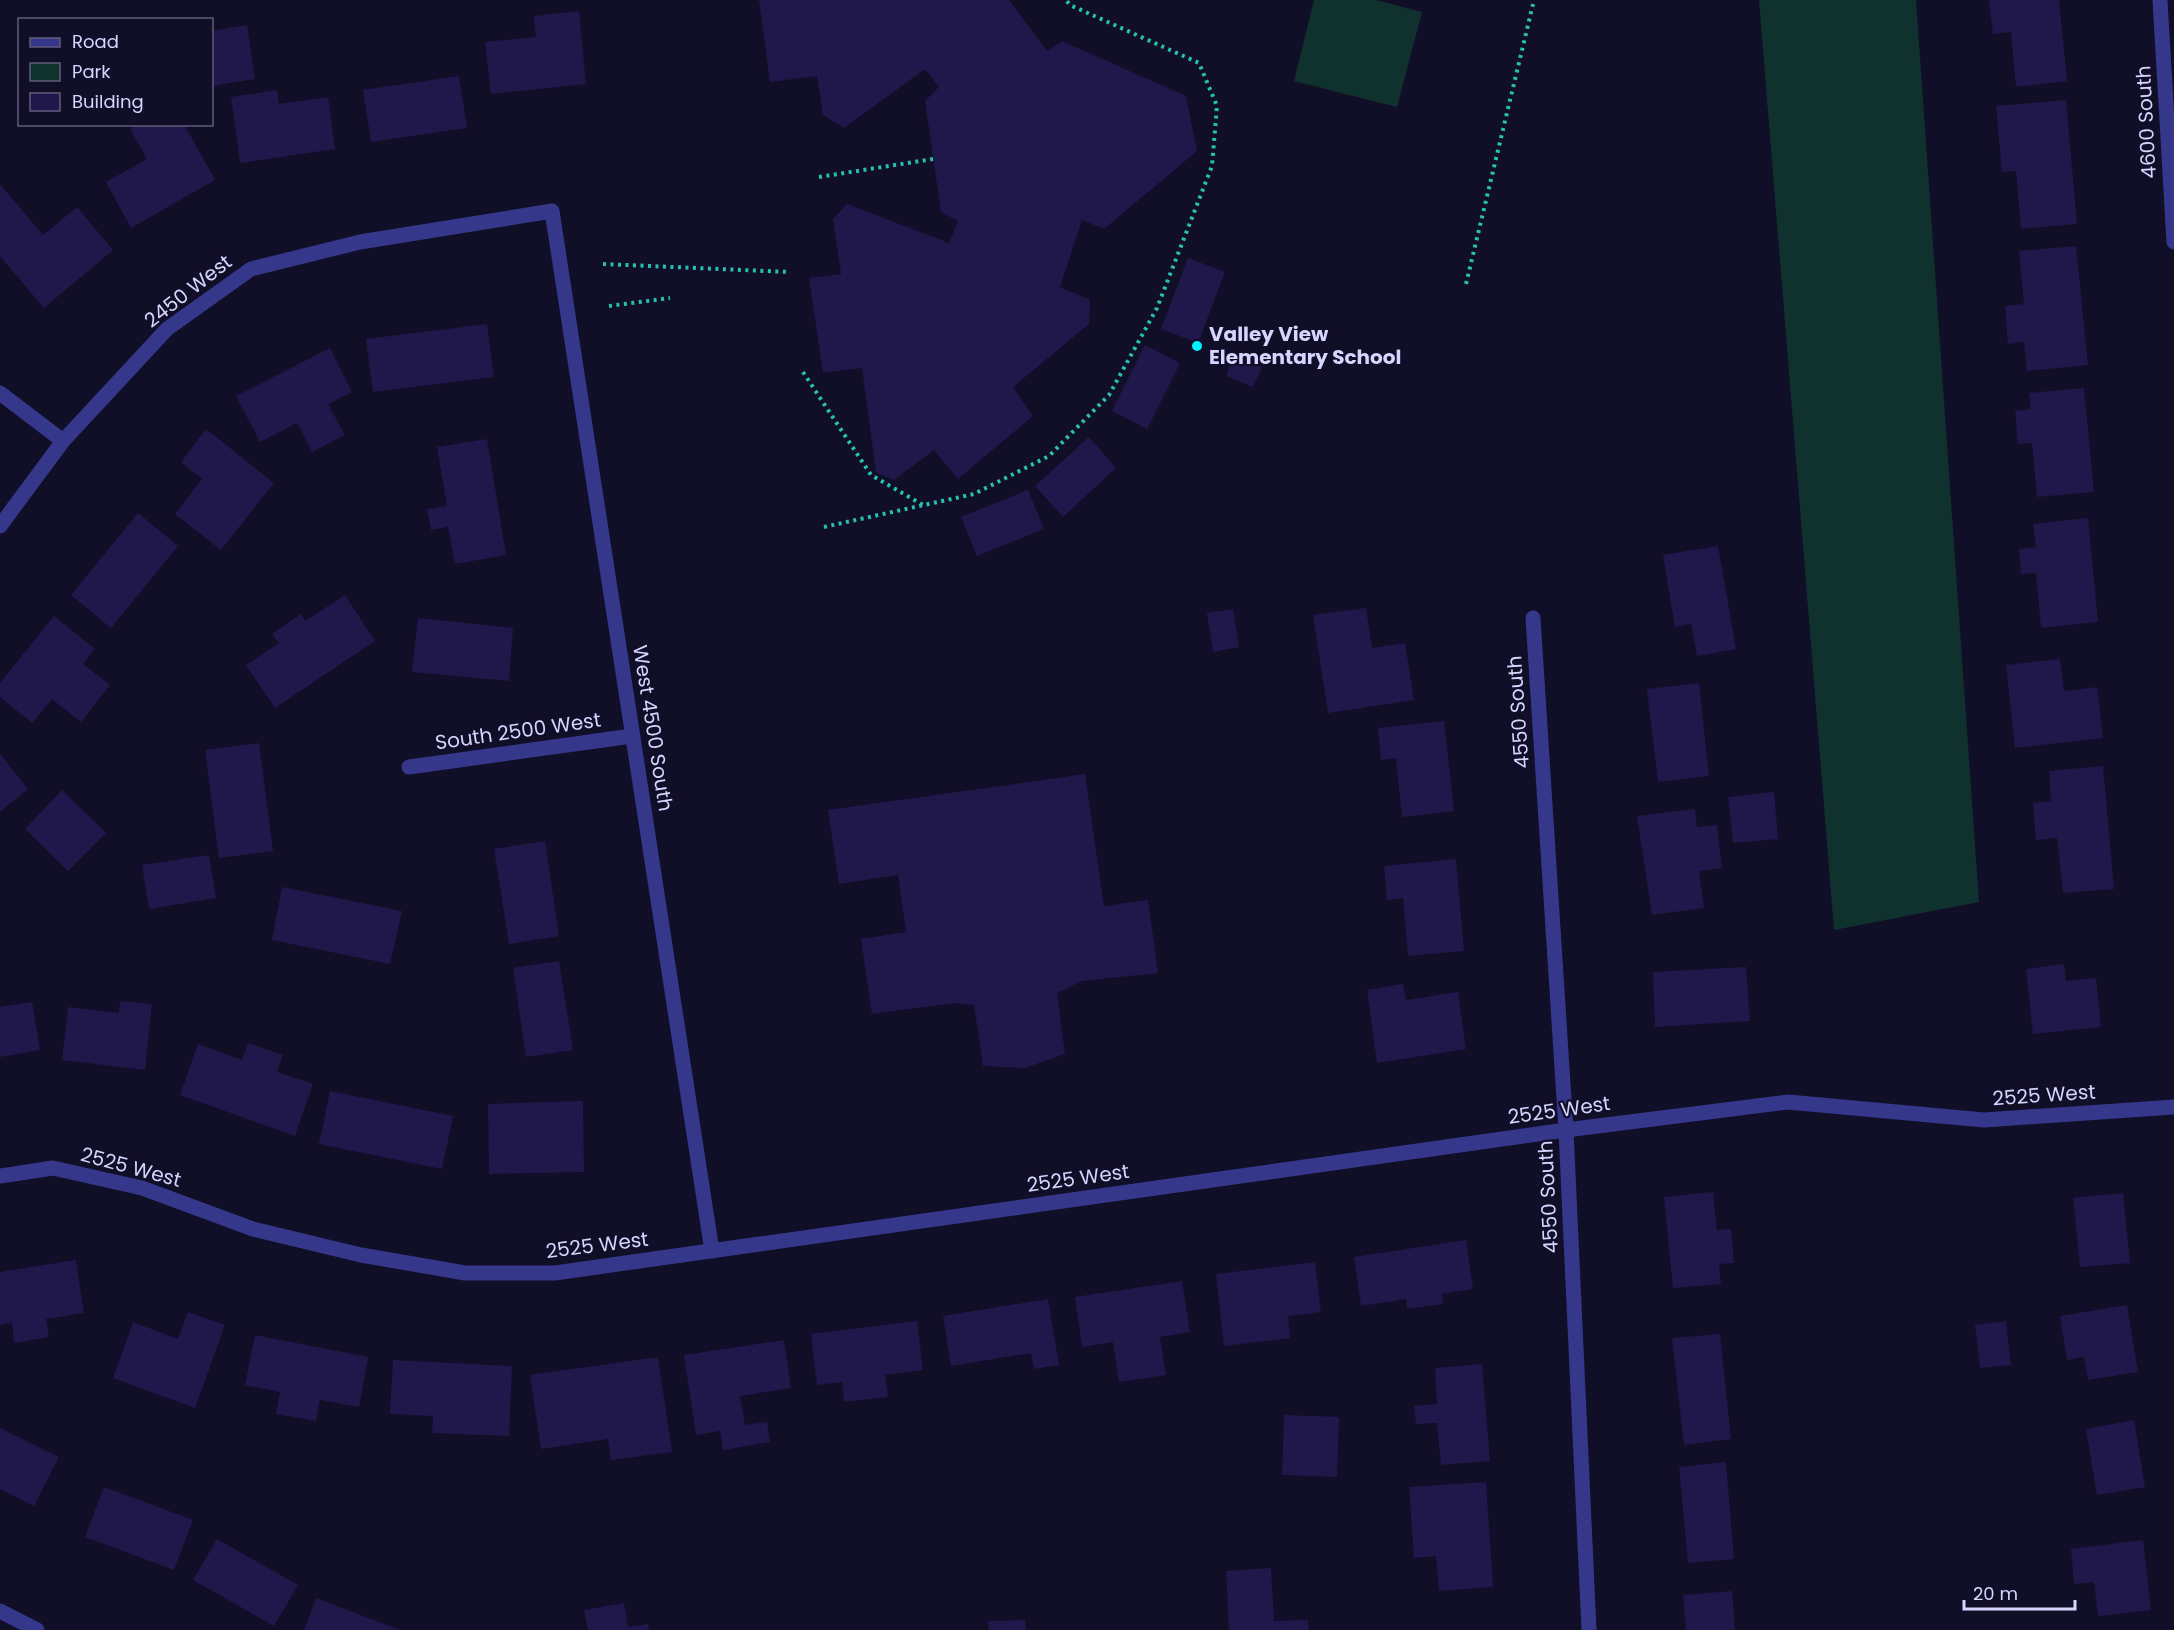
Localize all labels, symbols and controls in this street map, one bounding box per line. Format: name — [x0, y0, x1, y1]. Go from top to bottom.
legend — [18, 18, 213, 126]
text: Road — [72, 29, 119, 54]
text: Park — [72, 59, 111, 84]
street label: 4600 South — [2129, 65, 2163, 179]
text: Building — [72, 89, 144, 114]
street label: 2450 West — [138, 248, 238, 334]
place label: Valley View Elementary School — [1209, 320, 1401, 371]
marker: Valley View Elementary School — [1190, 339, 1204, 353]
street label: West 4500 South — [626, 643, 680, 813]
street label: 4550 South — [1500, 655, 1536, 769]
street label: South 2500 West — [433, 706, 603, 756]
street label: 2525 West — [1992, 1077, 2096, 1113]
street label: 2525 West — [1506, 1089, 1612, 1131]
street label: 2525 West — [78, 1140, 184, 1194]
street label: 4550 South — [1531, 1140, 1565, 1254]
street label: 2525 West — [1025, 1157, 1131, 1199]
street label: 2525 West — [544, 1225, 650, 1265]
scale bar — [1964, 1573, 2075, 1611]
text: 20 m — [1973, 1581, 2018, 1606]

